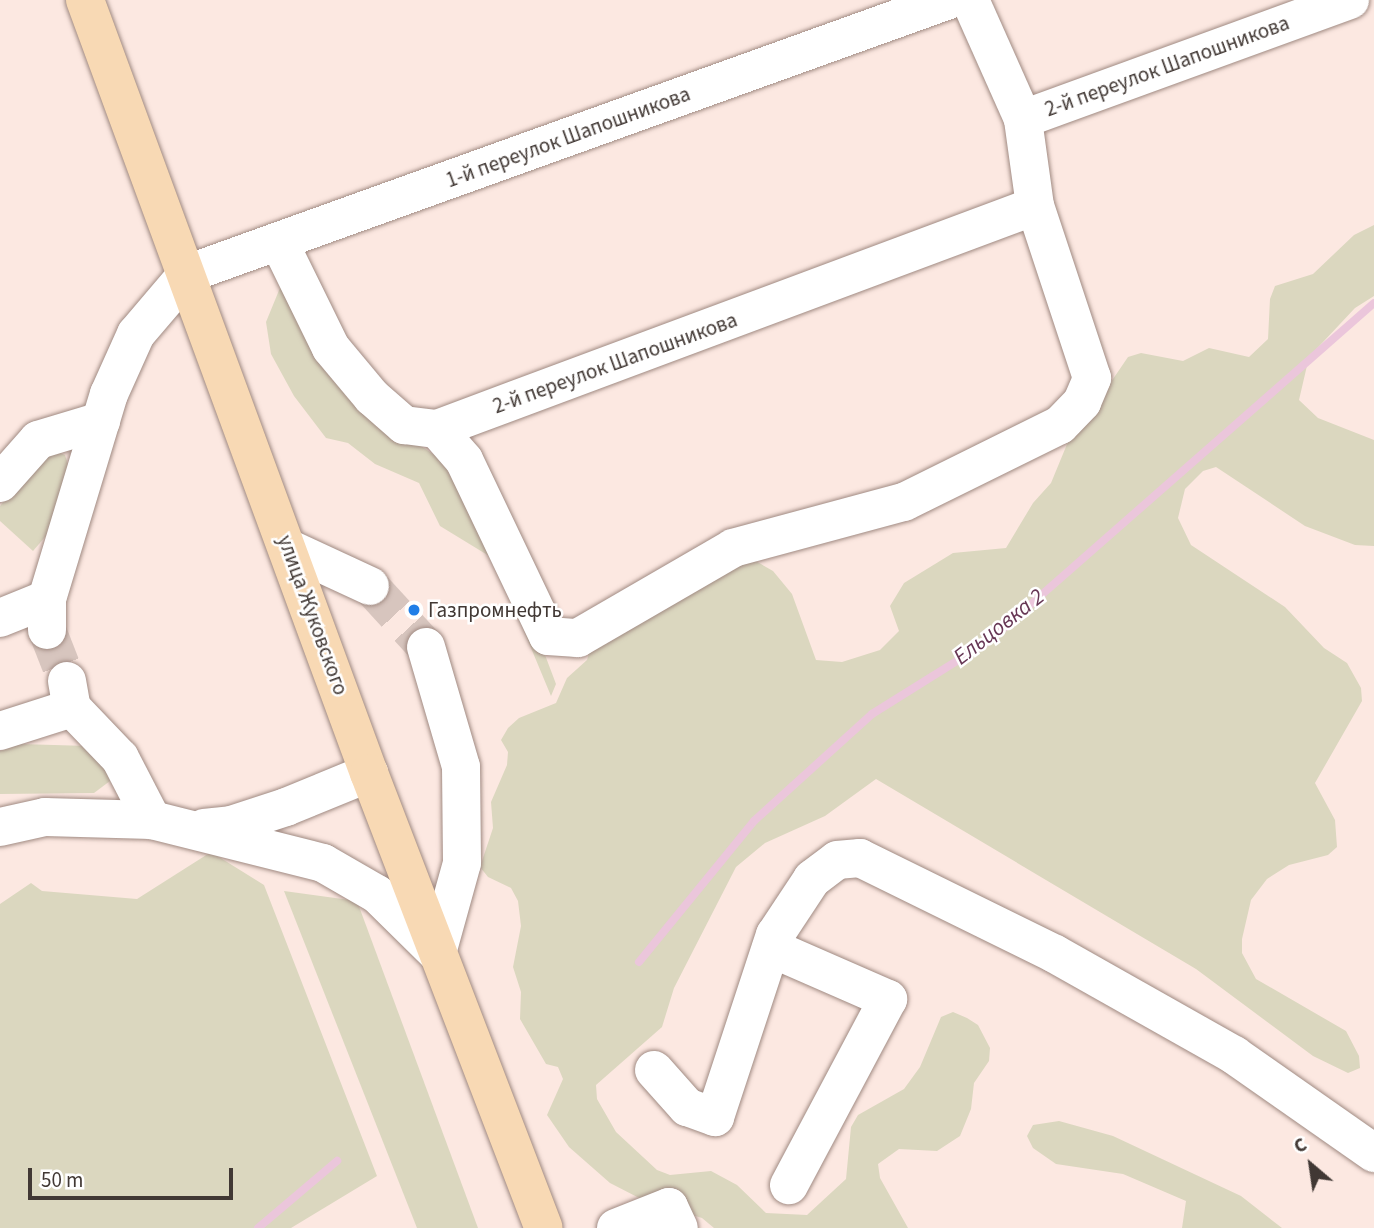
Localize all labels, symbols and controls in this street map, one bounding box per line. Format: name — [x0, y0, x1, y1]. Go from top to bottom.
street label: 2-й переулок Шапошникова — [1041, 10, 1293, 122]
street label: 1-й переулок Шапошникова — [442, 81, 694, 193]
street label: 2-й переулок Шапошникова — [489, 307, 741, 419]
street label: улица Жуковского — [272, 532, 354, 698]
water label: Ельцовка 2 — [948, 583, 1050, 671]
place label: Газпромнефть — [428, 597, 562, 623]
marker: Газпромнефть — [406, 602, 422, 618]
north arrow — [1276, 1130, 1346, 1200]
text: С — [1289, 1132, 1312, 1161]
scale bar — [32, 1154, 236, 1198]
text: 50 m — [41, 1165, 83, 1195]

